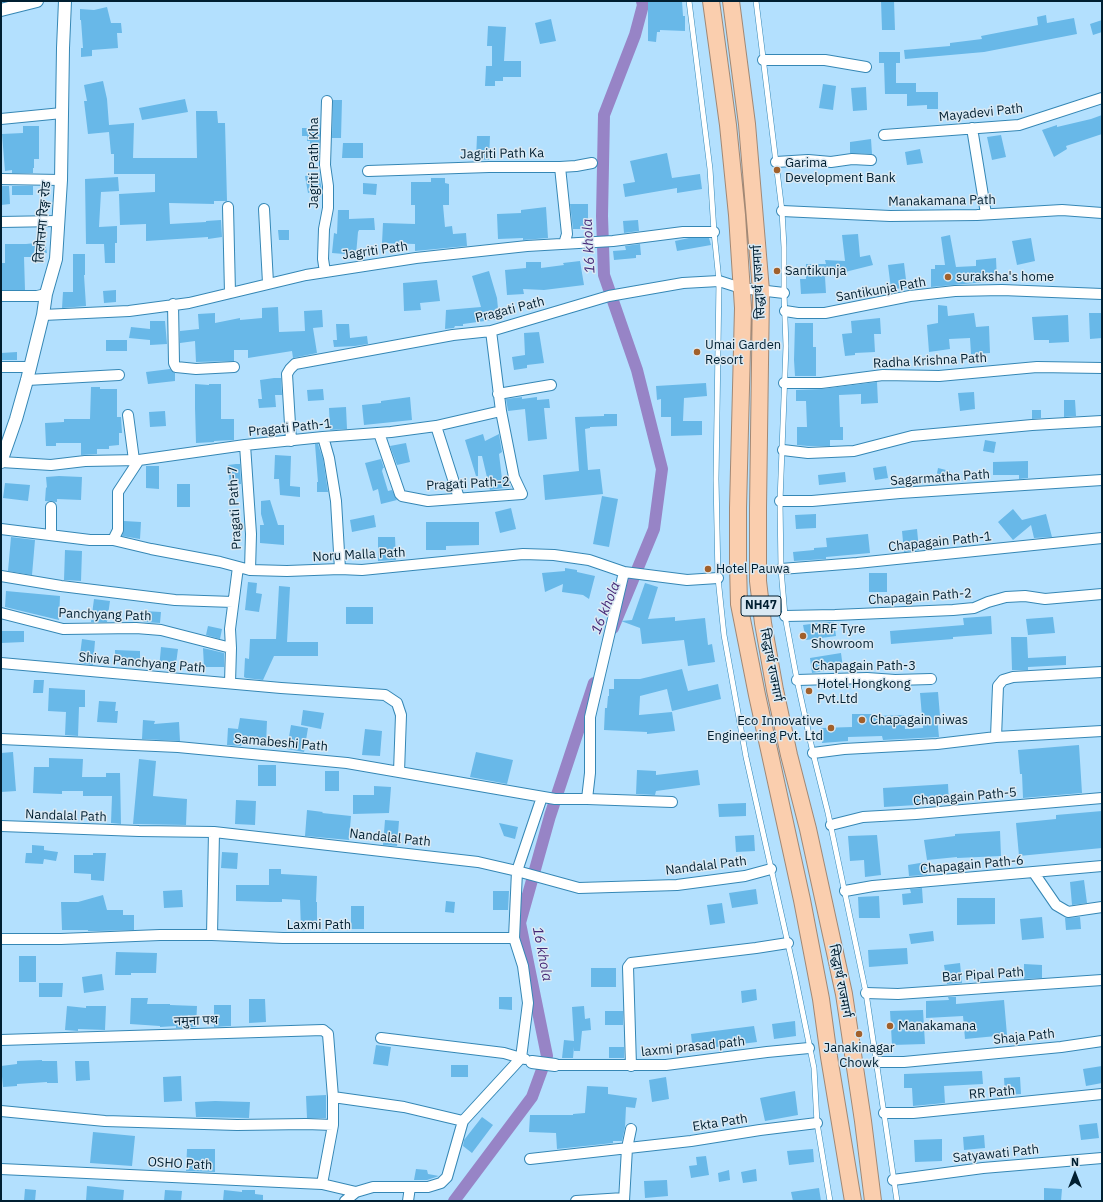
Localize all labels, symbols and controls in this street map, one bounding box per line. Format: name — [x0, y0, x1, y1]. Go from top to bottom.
street label: Mayadevi Path — [938, 101, 1024, 125]
street label: Jagriti Path Kha — [306, 117, 322, 209]
street label: Jagriti Path Ka — [460, 145, 544, 163]
place label: Garima Development Bank — [785, 155, 896, 186]
marker: Garima Development Bank — [772, 165, 782, 175]
street label: तिलोत्तमा रिङ्ग रोड — [32, 181, 54, 263]
street label: Manakamana Path — [888, 192, 996, 210]
water label: 16 khola — [579, 218, 599, 274]
street label: Jagriti Path — [341, 239, 409, 263]
street label: सिद्धार्थ राजमार्ग — [749, 245, 769, 319]
place label: Santikunja — [785, 263, 846, 279]
marker: Santikunja — [772, 266, 782, 276]
place label: suraksha's home — [956, 269, 1054, 285]
marker: suraksha's home — [943, 272, 953, 282]
street label: Santikunja Path — [835, 274, 927, 306]
street label: Pragati Path — [474, 294, 546, 326]
place label: Umai Garden Resort — [705, 337, 781, 368]
marker: Umai Garden Resort — [692, 347, 702, 357]
street label: Radha Krishna Path — [873, 350, 987, 372]
street label: Pragati Path-1 — [248, 416, 332, 440]
street label: Pragati Path-7 — [225, 466, 245, 550]
street label: Sagarmatha Path — [890, 467, 990, 489]
street label: Pragati Path-2 — [426, 474, 510, 494]
street label: Chapagain Path-1 — [887, 529, 993, 555]
street label: Noru Malla Path — [312, 545, 406, 565]
place label: Hotel Pauwa — [716, 561, 790, 577]
marker: Hotel Pauwa — [703, 564, 713, 574]
water label: 16 khola — [588, 579, 624, 637]
street label: Chapagain Path-2 — [868, 586, 972, 608]
road number: NH47 — [741, 596, 781, 616]
street label: Panchyang Path — [58, 606, 152, 624]
place label: MRF Tyre Showroom — [811, 621, 874, 652]
street label: सिद्धार्थ राजमार्ग — [756, 627, 786, 703]
marker: MRF Tyre Showroom — [798, 631, 808, 641]
street label: Shiva Panchyang Path — [78, 650, 206, 676]
street label: Chapagain Path-3 — [812, 658, 916, 674]
place label: Hotel Hongkong Pvt.Ltd — [817, 676, 911, 707]
marker: Hotel Hongkong Pvt.Ltd — [804, 686, 814, 696]
place label: Chapagain niwas — [870, 712, 968, 728]
place label: Eco Innovative Engineering Pvt. Ltd — [707, 713, 823, 744]
marker: Chapagain niwas — [857, 715, 867, 725]
marker: Eco Innovative Engineering Pvt. Ltd — [826, 723, 836, 733]
street label: Samabeshi Path — [233, 731, 329, 755]
street label: Chapagain Path-5 — [913, 785, 1017, 809]
street label: Nandalal Path — [25, 807, 107, 825]
street label: Nandalal Path — [349, 826, 431, 850]
street label: Nandalal Path — [664, 853, 748, 879]
street label: Chapagain Path-6 — [920, 853, 1024, 877]
street label: Laxmi Path — [287, 917, 351, 933]
water label: 16 khola — [529, 925, 555, 983]
street label: सिद्धार्थ राजमार्ग — [825, 943, 855, 1019]
street label: Bar Pipal Path — [941, 964, 1025, 986]
street label: नमुना पथ — [174, 1012, 218, 1030]
place label: Manakamana — [898, 1018, 976, 1034]
marker: Manakamana — [885, 1021, 895, 1031]
street label: Shaja Path — [992, 1026, 1056, 1048]
marker: Janakinagar Chowk — [854, 1029, 864, 1039]
street label: laxmi prasad path — [640, 1034, 746, 1060]
place label: Janakinagar Chowk — [824, 1040, 894, 1071]
street label: RR Path — [968, 1083, 1016, 1103]
street label: Ekta Path — [691, 1111, 749, 1135]
street label: Satyawati Path — [952, 1142, 1040, 1166]
north arrow — [1055, 1154, 1095, 1194]
street label: OSHO Path — [147, 1155, 213, 1173]
text: N — [1071, 1155, 1079, 1169]

